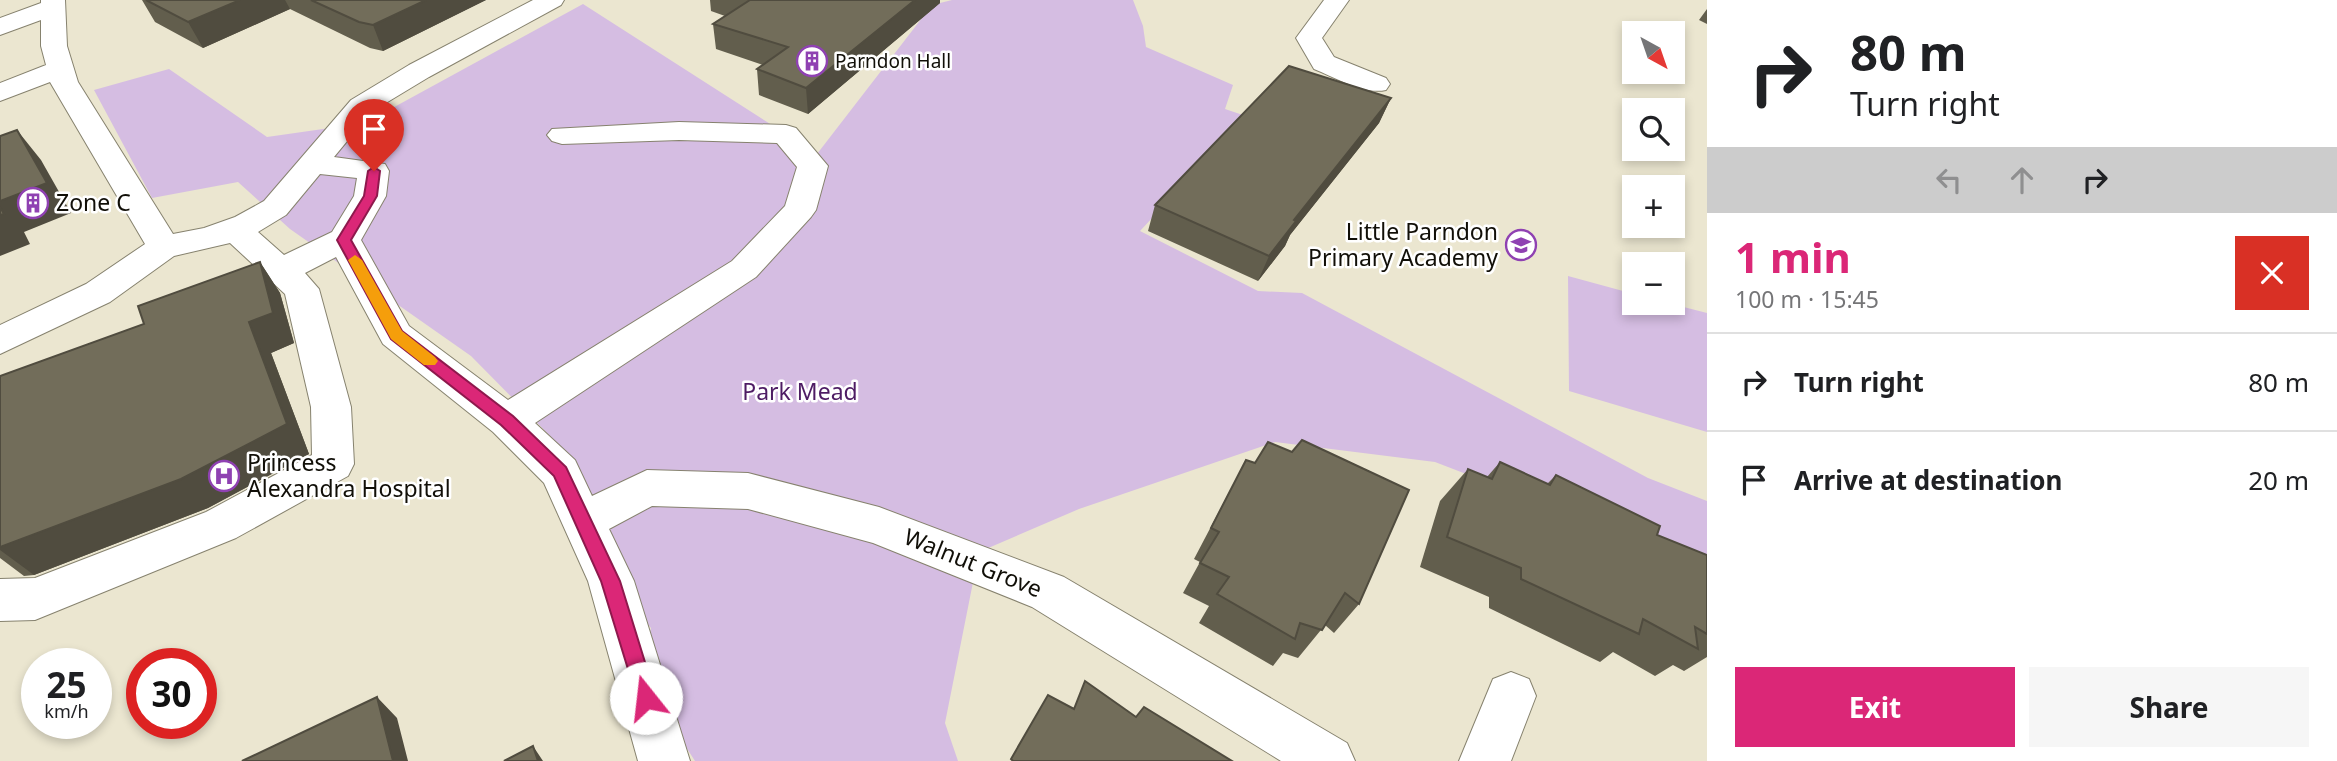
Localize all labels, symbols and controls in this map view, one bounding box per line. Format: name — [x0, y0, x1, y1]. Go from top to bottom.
text: 80 m — [1850, 19, 1967, 85]
north arrow — [1622, 21, 1685, 84]
map controls — [1622, 21, 1685, 315]
icon: right — [1735, 28, 1826, 119]
building icon: Parndon Hall — [795, 44, 829, 78]
place label: Parndon Hall — [835, 48, 951, 74]
text: Turn right — [1850, 82, 2000, 125]
button: search — [1622, 98, 1685, 161]
pin — [344, 99, 404, 171]
icon: arrive — [355, 110, 393, 148]
icon: left — [1930, 161, 1968, 199]
icon: ahead — [2003, 161, 2041, 199]
icon: right — [2076, 161, 2114, 199]
button: + — [1622, 175, 1685, 238]
building icon: Zone C — [16, 186, 50, 220]
place label: Zone C — [56, 186, 131, 218]
place label: Little Parndon Primary Academy — [1308, 215, 1498, 273]
school or university icon: Little Parndon Primary Academy — [1504, 228, 1538, 262]
text: 1 min — [1735, 228, 1851, 285]
button: close — [2235, 236, 2309, 310]
button: − — [1622, 252, 1685, 315]
text: 100 m · 15:45 — [1735, 283, 1879, 315]
icon: right — [1735, 363, 1773, 401]
text: Turn right — [1794, 364, 1924, 400]
text: 80 m — [2248, 364, 2309, 400]
park label: Park Mead — [742, 375, 858, 407]
place label: Princess Alexandra Hospital — [247, 446, 451, 504]
hospital icon: Princess Alexandra Hospital — [207, 459, 241, 493]
icon: arrive — [1735, 461, 1773, 499]
text: Arrive at destination — [1794, 462, 2063, 498]
text: 20 m — [2248, 462, 2309, 498]
street label: Walnut Grove — [900, 520, 1047, 604]
speed limit sign: 30 — [126, 648, 217, 739]
text: 25 — [46, 661, 87, 708]
position arrow — [609, 661, 683, 735]
button: Exit — [1735, 667, 2015, 747]
button: Share — [2029, 667, 2309, 747]
text: km/h — [44, 699, 89, 723]

